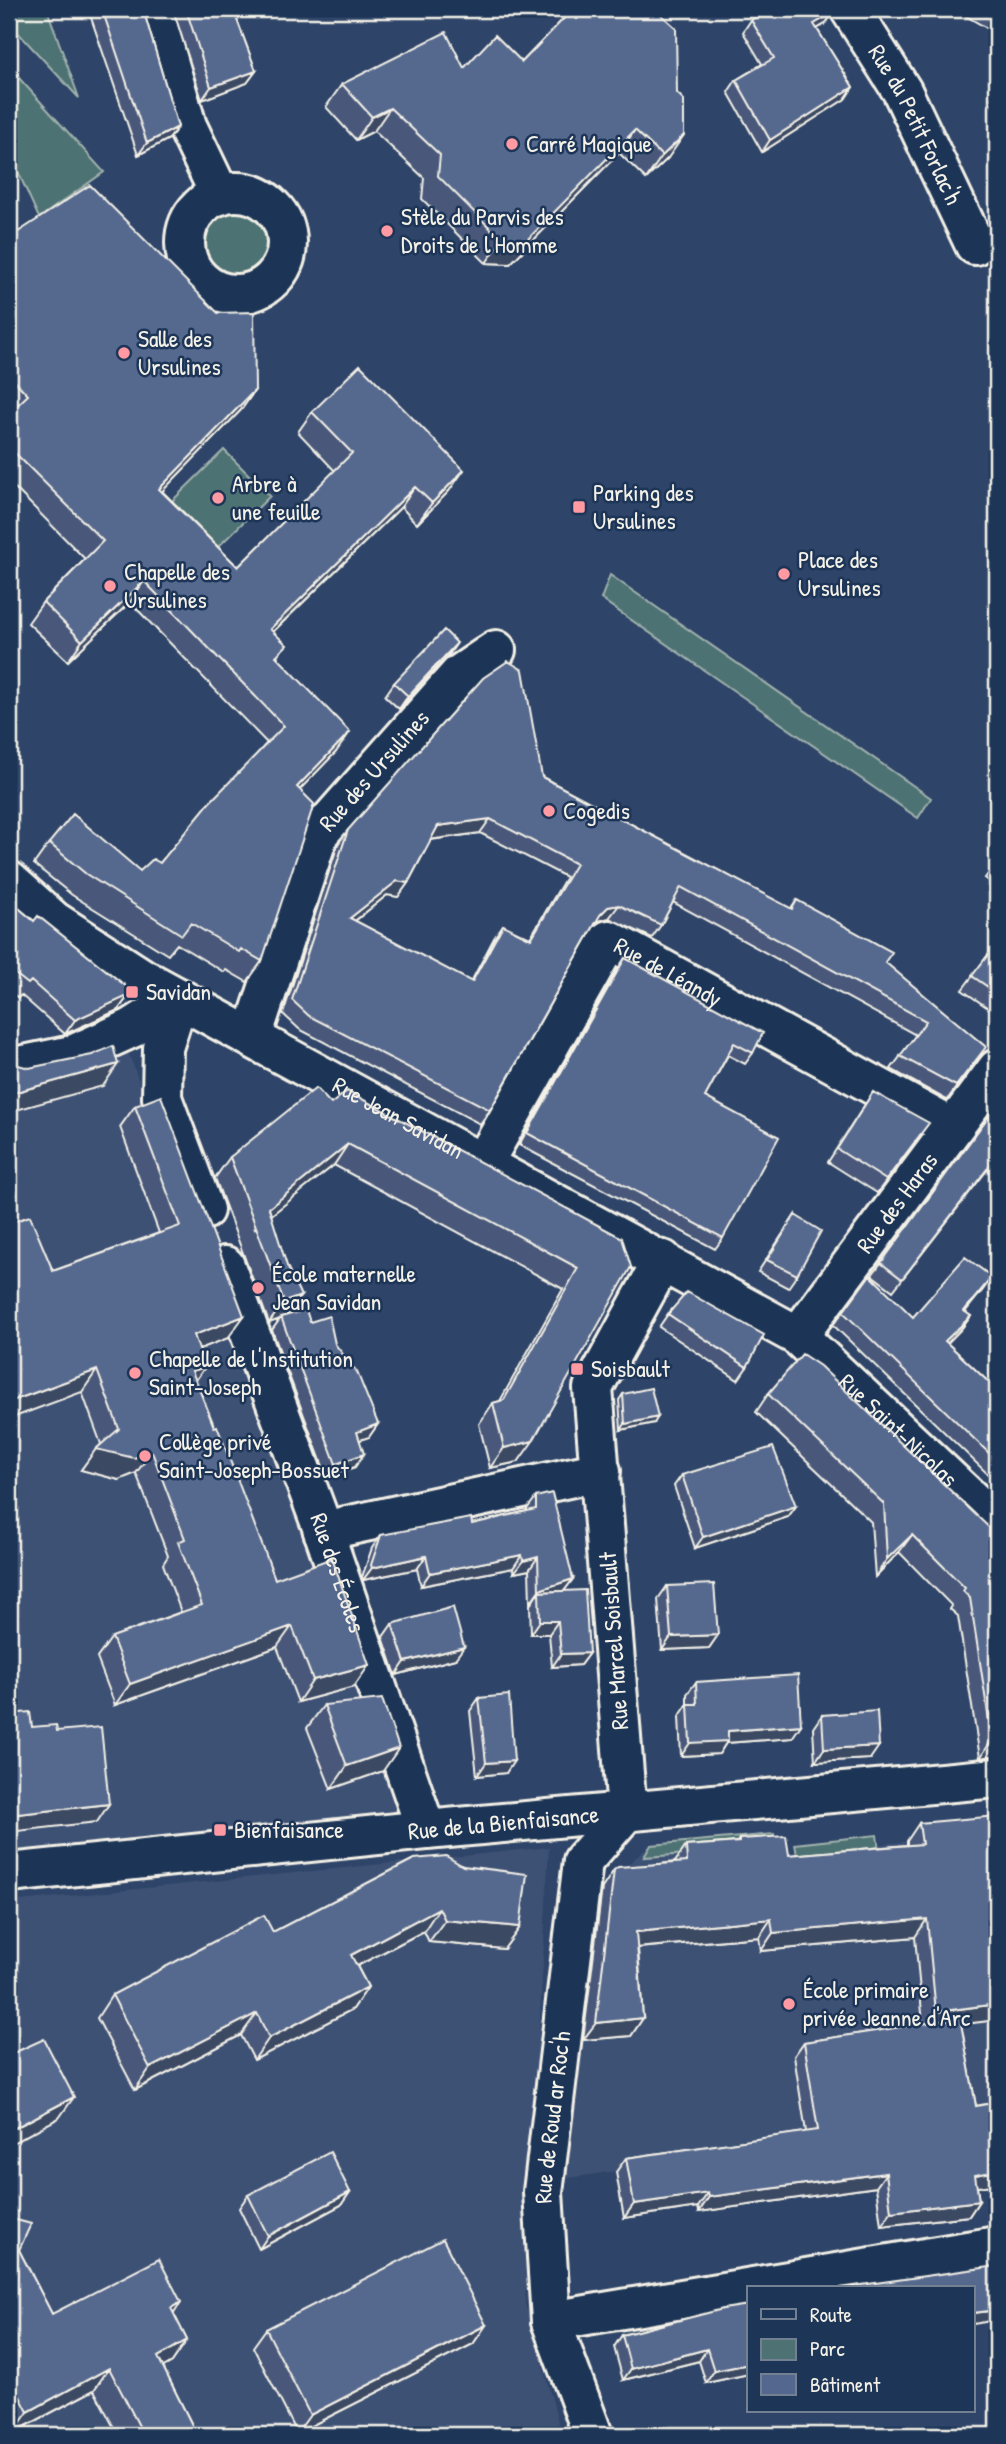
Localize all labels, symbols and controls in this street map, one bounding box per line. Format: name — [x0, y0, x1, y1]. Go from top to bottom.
street label: Rue du Petit Forlac'h — [861, 38, 970, 209]
place label: Carré Magique — [526, 127, 653, 159]
marker: Carré Magique — [504, 136, 520, 152]
place label: Stèle du Parvis des Droits de l'Homme — [401, 200, 564, 260]
marker: Stèle du Parvis des Droits de l'Homme — [379, 223, 395, 239]
place label: Salle des Ursulines — [138, 322, 221, 382]
marker: Salle des Ursulines — [116, 345, 132, 361]
place label: Arbre à une feuille — [232, 467, 321, 527]
place label: Parking des Ursulines — [593, 476, 694, 536]
marker: Arbre à une feuille — [210, 490, 226, 506]
marker: Parking des Ursulines — [571, 499, 587, 515]
place label: Place des Ursulines — [798, 543, 881, 603]
place label: Chapelle des Ursulines — [124, 555, 230, 615]
marker: Place des Ursulines — [776, 566, 792, 582]
marker: Chapelle des Ursulines — [102, 578, 118, 594]
street label: Rue des Ursulines — [311, 702, 436, 838]
place label: Cogedis — [563, 794, 630, 826]
marker: Cogedis — [541, 803, 557, 819]
street label: Rue de Léandy — [609, 929, 728, 1014]
place label: Savidan — [146, 975, 211, 1007]
marker: Savidan — [124, 984, 140, 1000]
street label: Rue Jean Savidan — [327, 1068, 470, 1166]
street label: Rue des Haras — [848, 1145, 944, 1259]
place label: École maternelle Jean Savidan — [272, 1257, 417, 1317]
marker: École maternelle Jean Savidan — [250, 1280, 266, 1296]
place label: Chapelle de l'Institution Saint-Joseph — [149, 1342, 353, 1402]
place label: Soisbault — [591, 1352, 671, 1384]
marker: Soisbault — [569, 1361, 585, 1377]
marker: Chapelle de l'Institution Saint-Joseph — [127, 1365, 143, 1381]
street label: Rue Saint-Nicolas — [832, 1366, 965, 1494]
place label: Collège privé Saint-Joseph-Bossuet — [159, 1425, 349, 1485]
marker: Collège privé Saint-Joseph-Bossuet — [137, 1448, 153, 1464]
street label: Rue des Écoles — [303, 1508, 374, 1636]
street label: Rue Marcel Soisbault — [591, 1550, 635, 1731]
street label: Rue de la Bienfaisance — [407, 1797, 600, 1847]
place label: Bienfaisance — [234, 1813, 344, 1845]
marker: Bienfaisance — [212, 1822, 228, 1838]
place label: École primaire privée Jeanne d'Arc — [803, 1973, 971, 2033]
marker: École primaire privée Jeanne d'Arc — [781, 1996, 797, 2012]
street label: Rue de Roud ar Roc'h — [526, 2029, 577, 2204]
legend — [747, 2286, 974, 2412]
text: Route — [810, 2300, 852, 2329]
text: Parc — [810, 2334, 845, 2363]
text: Bâtiment — [810, 2370, 881, 2399]

